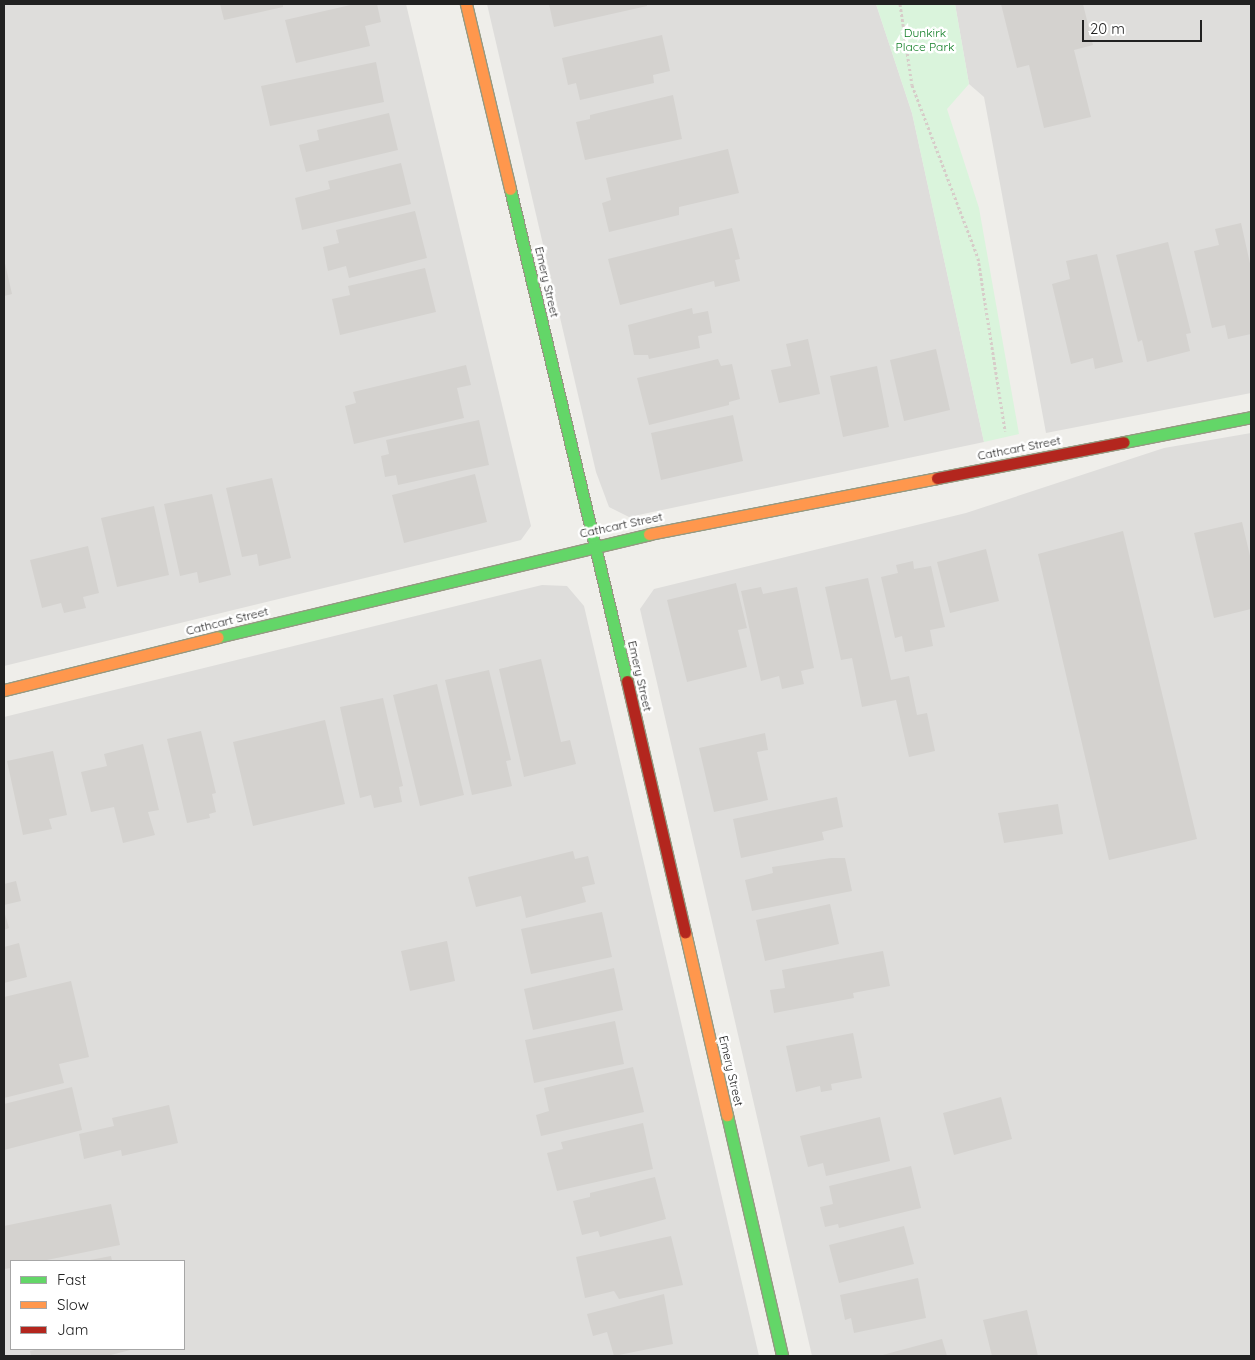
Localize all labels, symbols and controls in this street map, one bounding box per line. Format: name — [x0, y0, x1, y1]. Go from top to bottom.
scale bar — [1085, 10, 1205, 42]
text: 20 m — [1090, 19, 1125, 38]
park label: Dunkirk Place Park — [896, 26, 954, 54]
street label: Emery Street — [532, 245, 562, 319]
street label: Cathcart Street — [976, 433, 1062, 463]
street label: Cathcart Street — [578, 509, 664, 541]
street label: Cathcart Street — [184, 604, 270, 638]
street label: Emery Street — [625, 639, 655, 713]
street label: Emery Street — [716, 1034, 746, 1108]
legend — [10, 1260, 185, 1350]
text: Fast — [57, 1270, 86, 1289]
text: Slow — [57, 1295, 89, 1314]
text: Jam — [57, 1320, 88, 1339]

